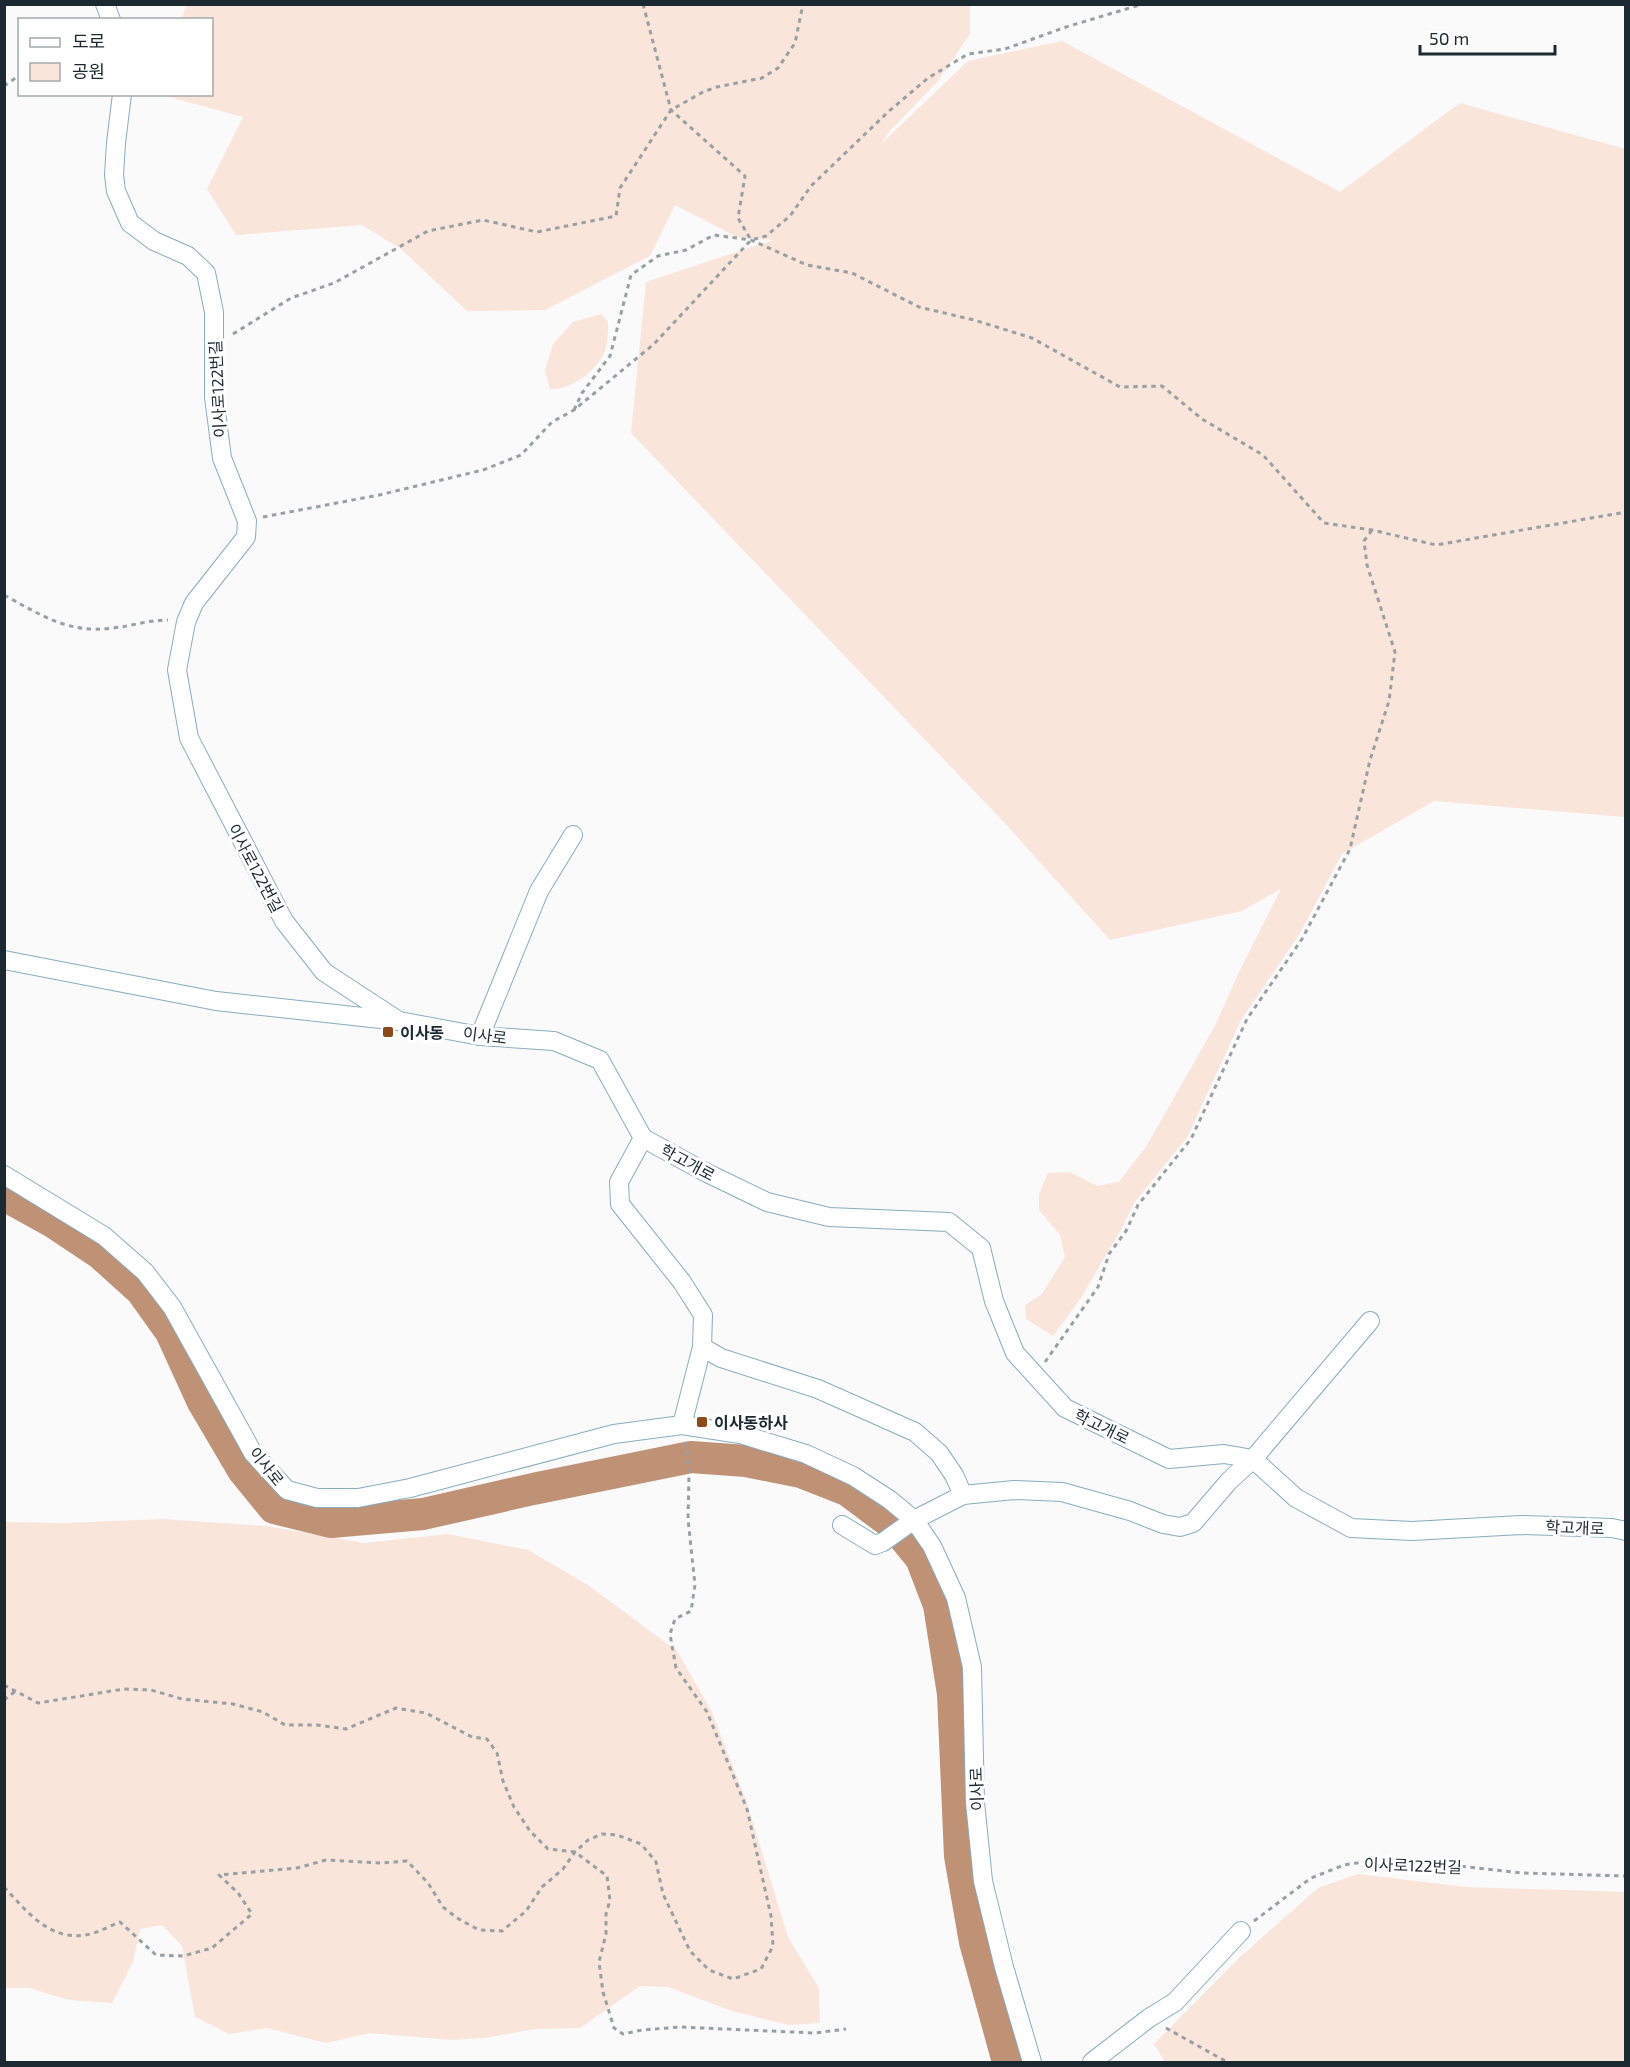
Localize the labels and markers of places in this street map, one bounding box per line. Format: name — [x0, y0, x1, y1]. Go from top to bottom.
place label: 이사동 — [400, 1023, 444, 1042]
marker: 이사동 — [381, 1025, 395, 1039]
place label: 이사동하사 — [714, 1413, 788, 1432]
marker: 이사동하사 — [695, 1415, 709, 1429]

